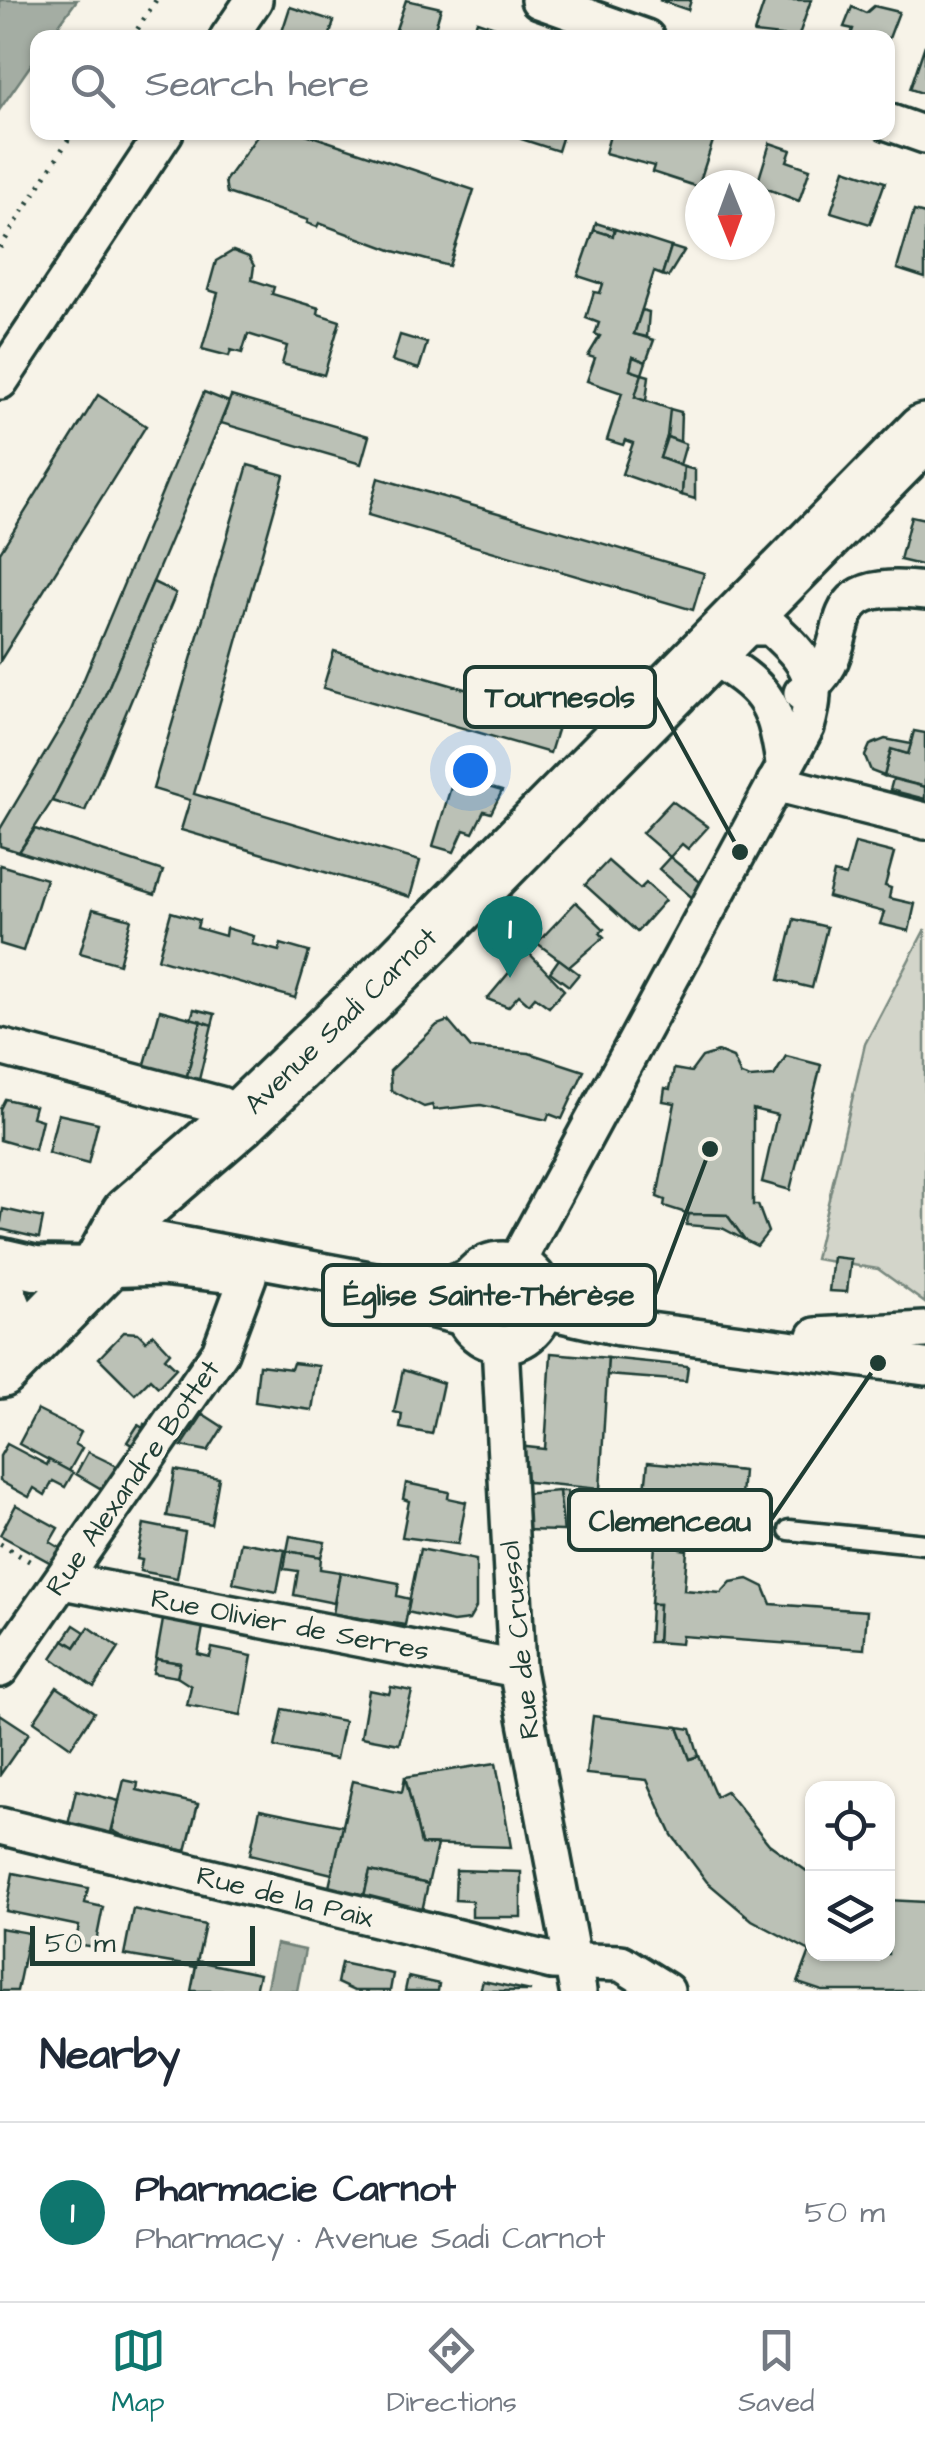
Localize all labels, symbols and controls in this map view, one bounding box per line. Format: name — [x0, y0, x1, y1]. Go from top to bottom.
search box — [30, 30, 895, 140]
icon: search — [65, 58, 120, 113]
text: Search here — [145, 59, 369, 111]
north arrow — [685, 170, 775, 260]
callout: Tournesols — [465, 667, 655, 727]
text: Tournesols — [484, 677, 635, 719]
your location — [445, 745, 496, 796]
pin: 1 — [478, 896, 542, 978]
street label: Avenue Sadi Carnot — [236, 918, 447, 1124]
callout: Église Sainte-Thérèse — [323, 1265, 655, 1325]
text: Église Sainte-Thérèse — [343, 1275, 635, 1319]
street label: Rue Alexandre Bottet — [37, 1351, 230, 1604]
callout: Clemenceau — [569, 1490, 771, 1550]
text: Clemenceau — [589, 1501, 751, 1543]
street label: Rue de Crussol — [490, 1539, 550, 1741]
street label: Rue Olivier de Serres — [148, 1579, 432, 1671]
map controls — [805, 1781, 895, 1961]
button: locate — [805, 1781, 895, 1871]
street label: Rue de la Paix — [193, 1856, 378, 1938]
button: layers — [805, 1871, 895, 1961]
scale bar — [30, 1921, 255, 1966]
text: 50 m — [45, 1924, 116, 1963]
text: Nearby — [40, 2027, 180, 2085]
text: Pharmacie Carnot — [135, 2164, 456, 2216]
text: 1 — [70, 2190, 75, 2235]
text: 50 m — [804, 2190, 885, 2235]
text: Pharmacy · Avenue Sadi Carnot — [135, 2216, 606, 2261]
tab: Map — [111, 2323, 166, 2422]
tab: Directions — [387, 2323, 517, 2422]
tab: Saved — [738, 2323, 814, 2422]

